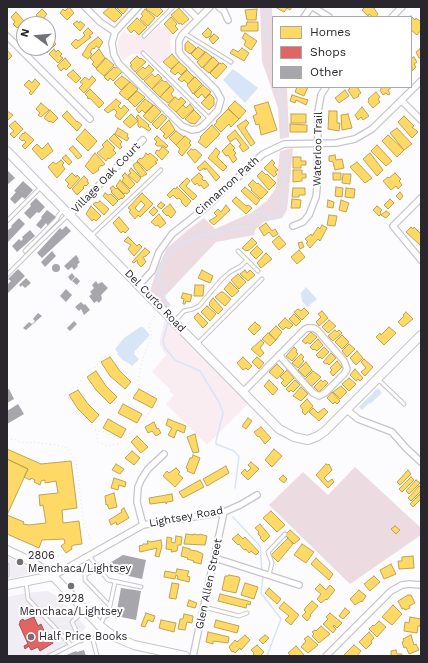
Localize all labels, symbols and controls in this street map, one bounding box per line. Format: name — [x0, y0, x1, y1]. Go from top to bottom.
north arrow — [16, 16, 56, 56]
legend — [272, 16, 412, 88]
text: Homes — [310, 25, 351, 39]
text: N — [18, 27, 32, 39]
text: Shops — [310, 45, 346, 59]
text: Other — [310, 65, 343, 79]
street label: Waterloo Trail — [311, 112, 325, 186]
street label: Village Oak Court — [69, 140, 143, 216]
street label: Cinnamon Path — [192, 154, 262, 218]
street label: Del Curto Road — [122, 267, 188, 335]
street label: Lightsey Road — [148, 504, 224, 530]
street label: Glen Allen Street — [193, 538, 225, 630]
place label: 2806 Menchaca/Lightsey — [28, 549, 131, 575]
marker: 2806 Menchaca/Lightsey — [15, 557, 25, 567]
marker: 2928 Menchaca/Lightsey — [66, 581, 76, 591]
place label: 2928 Menchaca/Lightsey — [19, 592, 123, 618]
place label: Half Price Books — [39, 630, 127, 644]
marker: Half Price Books — [26, 632, 36, 642]

